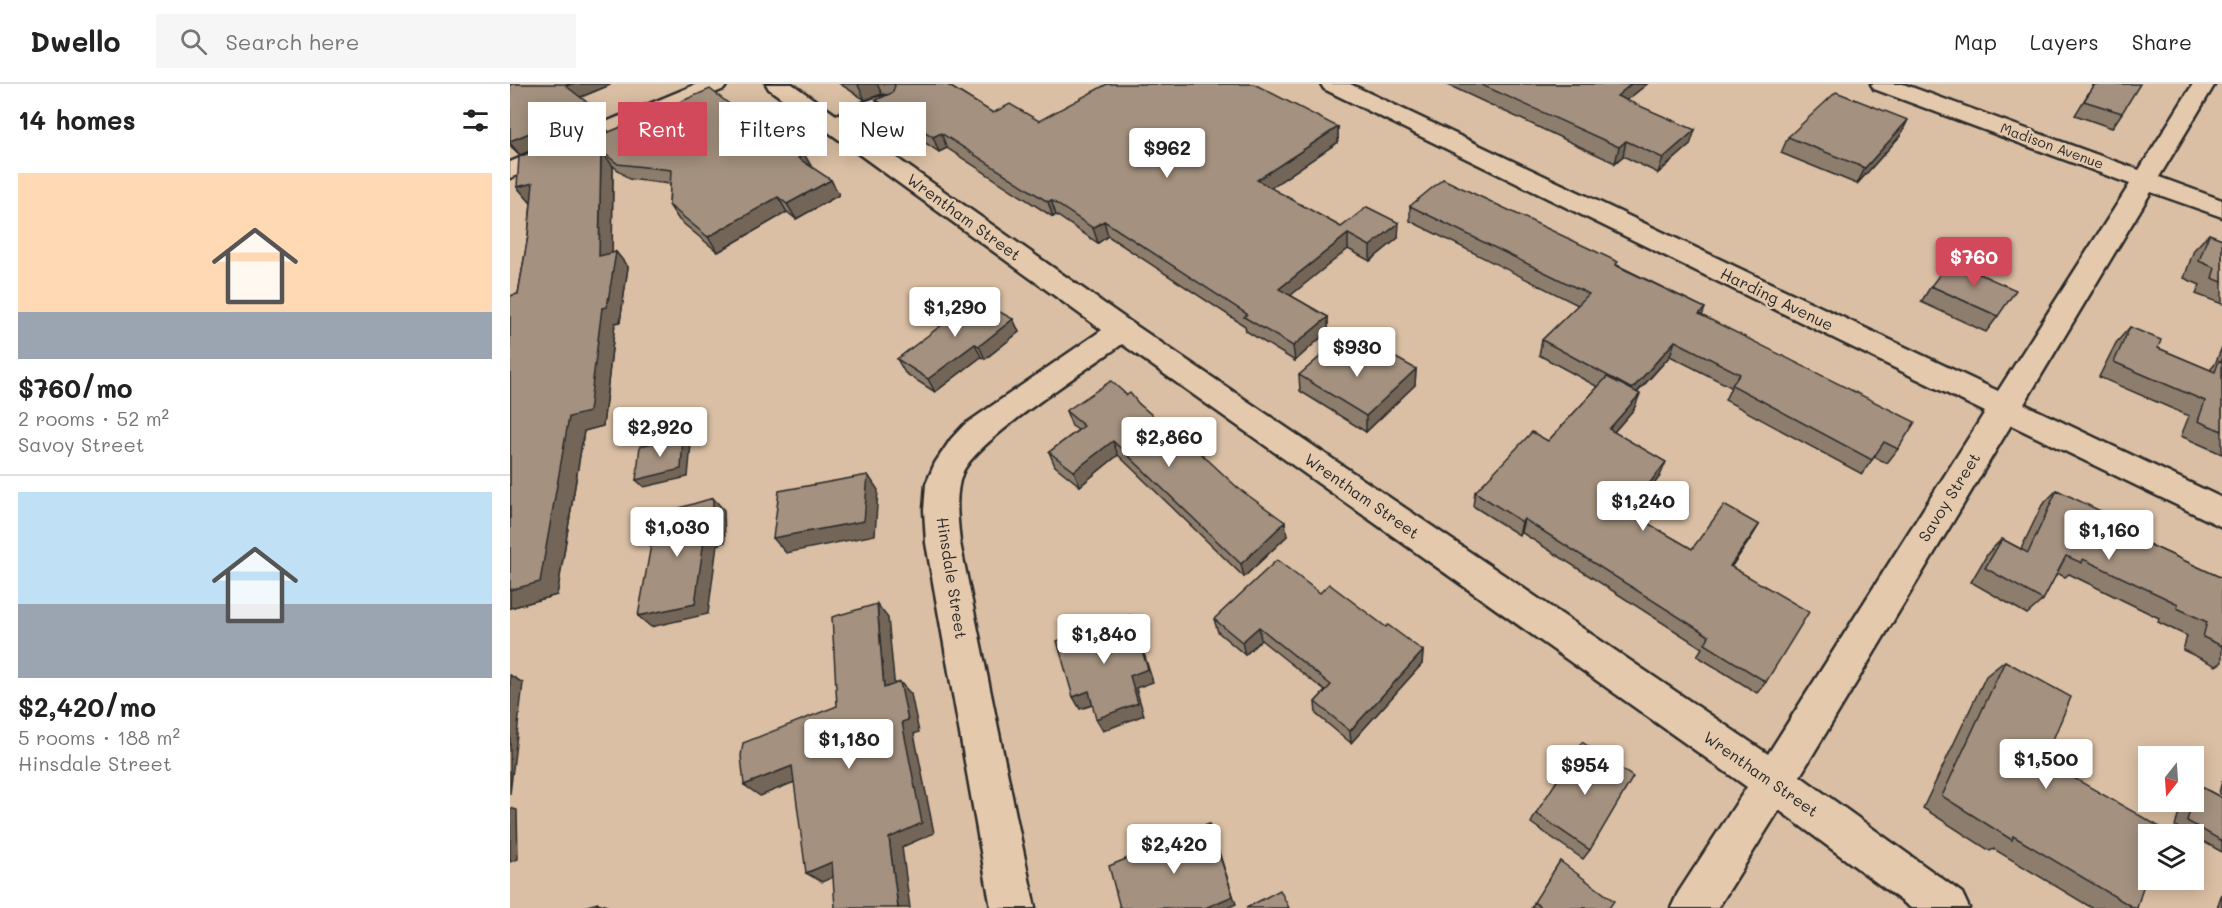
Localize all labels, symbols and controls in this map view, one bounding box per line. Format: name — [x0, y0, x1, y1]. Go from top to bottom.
search box — [156, 14, 576, 68]
text: Dwello — [30, 23, 120, 59]
icon: search — [177, 25, 210, 58]
text: Search here — [225, 27, 359, 56]
text: Map — [1954, 28, 1997, 55]
text: Layers — [2030, 28, 2099, 55]
text: Share — [2132, 28, 2192, 55]
chip: Buy — [528, 102, 606, 156]
chip: Rent — [618, 102, 707, 156]
chip: Filters — [719, 102, 827, 156]
chip: New — [839, 102, 926, 156]
text: 14 homes — [18, 103, 136, 137]
icon: filters — [459, 104, 492, 137]
street label: Madison Avenue — [1998, 118, 2107, 173]
pin: $962 — [1131, 128, 1203, 179]
text: $962 — [1143, 134, 1191, 160]
street label: Wrentham Street — [903, 168, 1025, 265]
icon: home — [201, 212, 309, 320]
pin: $760 — [1938, 237, 2010, 288]
text: $760 — [1950, 243, 1998, 269]
street label: Harding Avenue — [1717, 262, 1837, 335]
pin: $1,290 — [906, 287, 1004, 338]
text: $1,290 — [923, 293, 987, 319]
pin: $930 — [1321, 327, 1393, 378]
text: $930 — [1332, 333, 1382, 359]
text: $760/mo — [18, 371, 133, 405]
text: 2 rooms · 52 m² — [18, 405, 169, 431]
pin: $2,920 — [611, 407, 709, 458]
text: $2,920 — [627, 413, 693, 439]
pin: $2,860 — [1120, 417, 1218, 468]
text: $2,860 — [1135, 423, 1203, 449]
text: Savoy Street — [18, 431, 145, 457]
street label: Wrentham Street — [1301, 448, 1424, 543]
street label: Savoy Street — [1913, 448, 1984, 545]
pin: $1,240 — [1594, 481, 1692, 532]
text: $1,240 — [1611, 487, 1675, 513]
pin: $1,030 — [628, 507, 726, 558]
pin: $1,160 — [2060, 510, 2158, 561]
text: $1,030 — [644, 513, 710, 539]
street label: Hinsdale Street — [932, 516, 972, 640]
text: $1,160 — [2078, 516, 2140, 542]
icon: home — [201, 531, 309, 639]
pin: $1,840 — [1055, 614, 1153, 665]
text: $1,840 — [1071, 620, 1137, 646]
text: $2,420/mo — [18, 690, 156, 724]
pin: $1,180 — [800, 719, 898, 770]
text: 5 rooms · 188 m² — [18, 724, 180, 750]
text: $1,180 — [818, 725, 880, 751]
street label: Wrentham Street — [1700, 726, 1823, 821]
pin: $1,500 — [1997, 739, 2095, 790]
pin: $954 — [1549, 745, 1621, 796]
text: $1,500 — [2014, 745, 2078, 771]
north arrow — [2138, 746, 2204, 812]
map controls — [2138, 746, 2204, 890]
text: Hinsdale Street — [18, 750, 172, 776]
text: $954 — [1561, 751, 1609, 777]
pin: $2,420 — [1125, 824, 1223, 875]
button: layers — [2138, 824, 2204, 890]
text: $2,420 — [1141, 830, 1207, 856]

